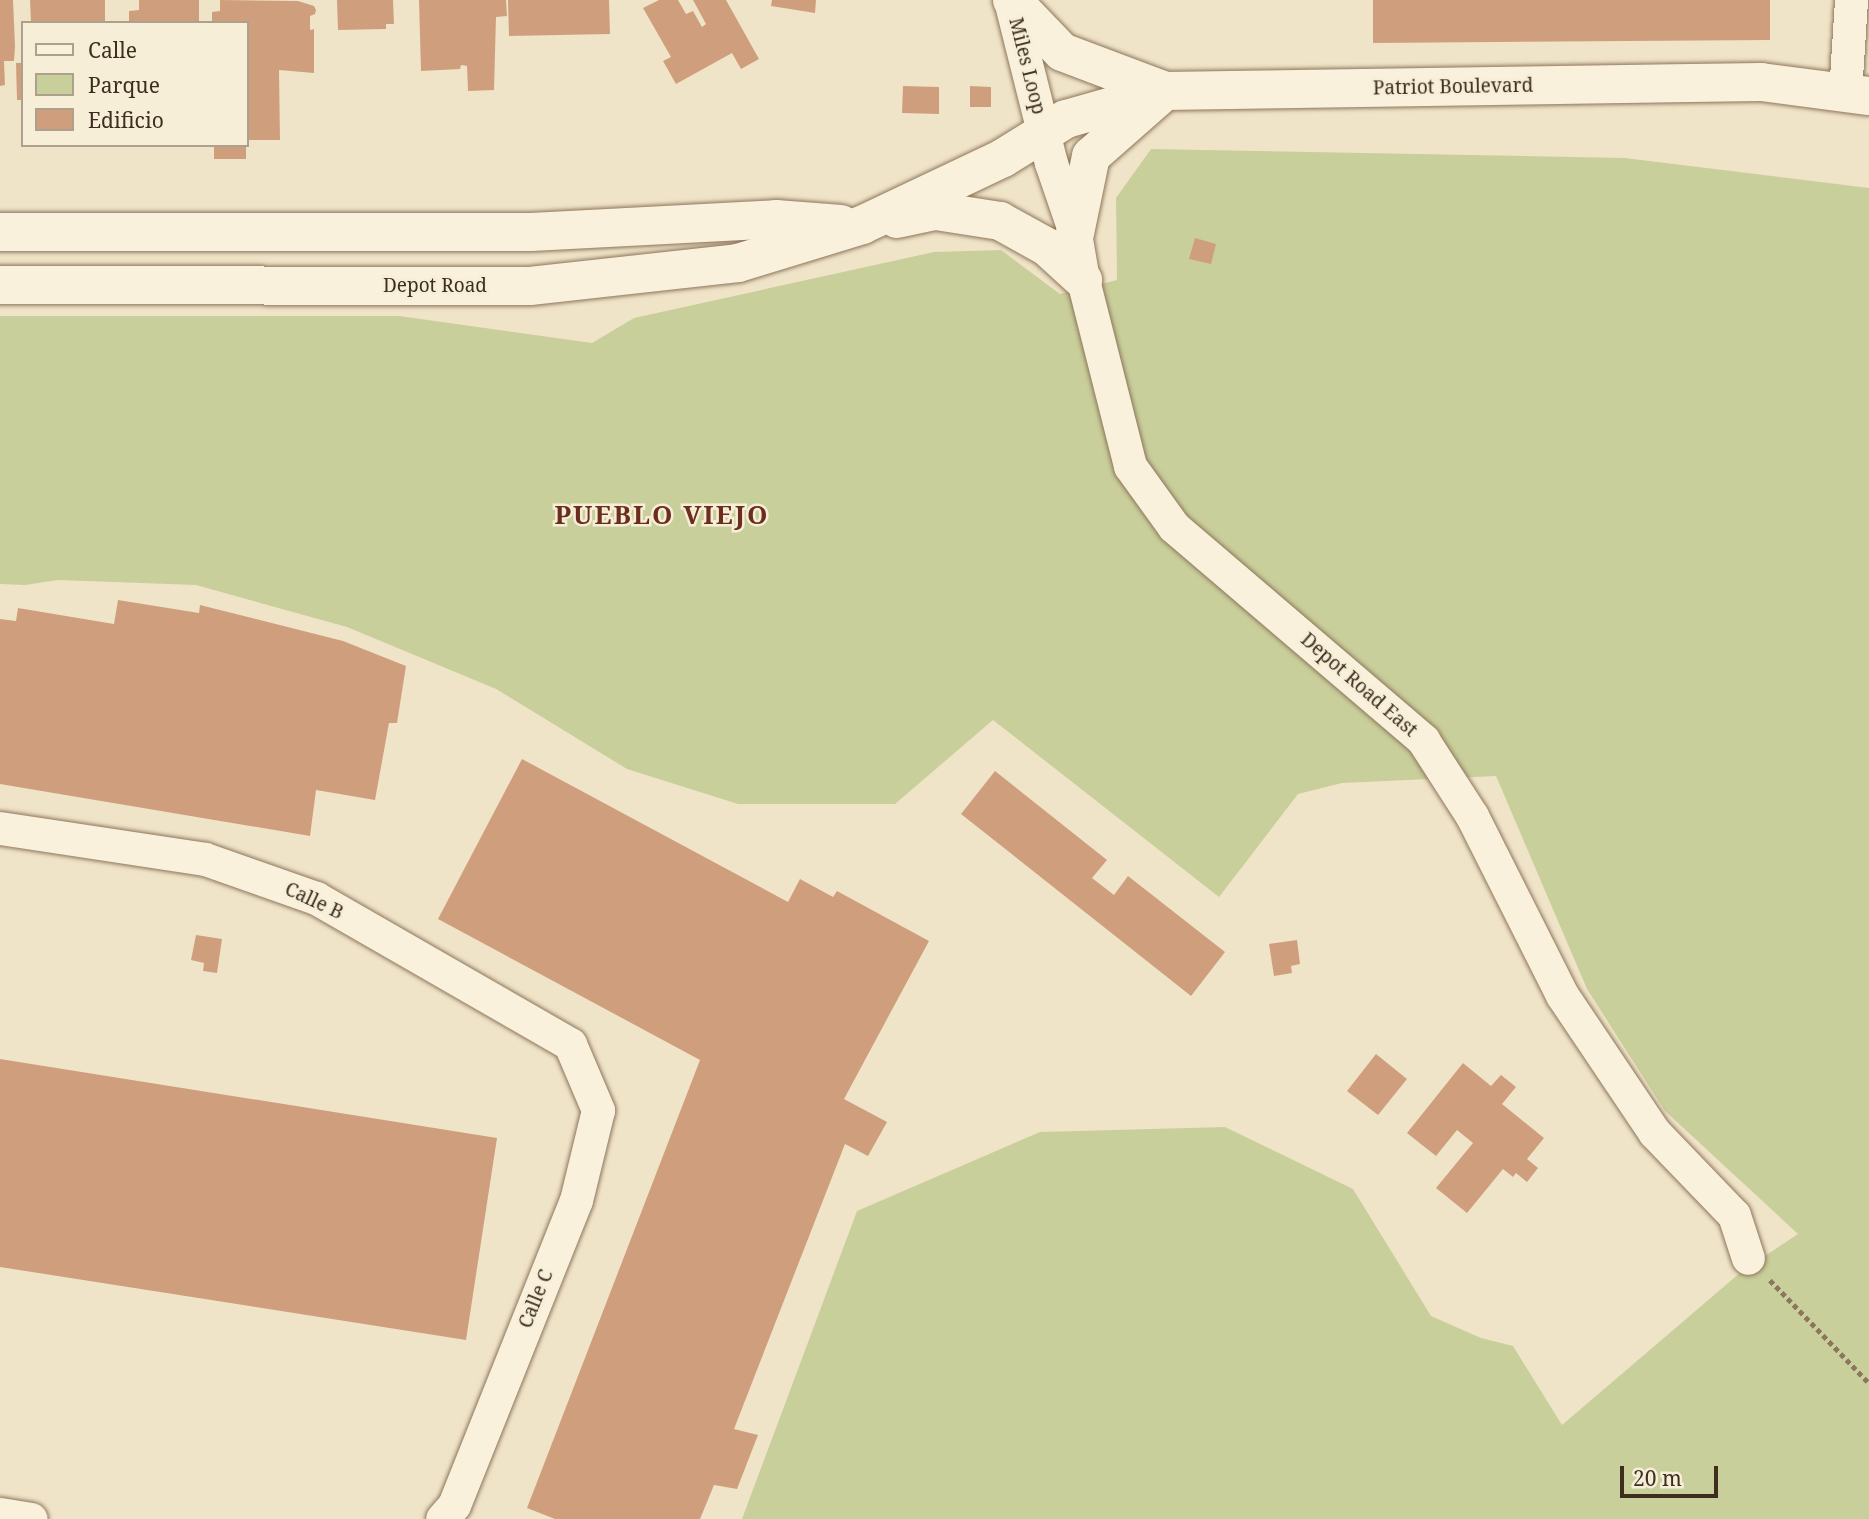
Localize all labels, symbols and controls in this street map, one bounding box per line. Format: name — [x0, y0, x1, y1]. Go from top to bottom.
street label: Miles Loop — [1004, 15, 1050, 117]
legend — [21, 21, 248, 147]
text: Calle — [88, 36, 137, 64]
text: Parque — [88, 71, 160, 99]
street label: Patriot Boulevard — [1373, 74, 1533, 100]
text: Edificio — [88, 106, 164, 134]
street label: Depot Road — [383, 275, 487, 297]
district label: PUEBLO VIEJO — [556, 499, 768, 531]
street label: Depot Road East — [1296, 628, 1422, 742]
street label: Calle B — [281, 878, 347, 924]
street label: Calle C — [514, 1266, 558, 1332]
scale bar — [1624, 1452, 1722, 1496]
text: 20 m — [1633, 1464, 1682, 1492]

